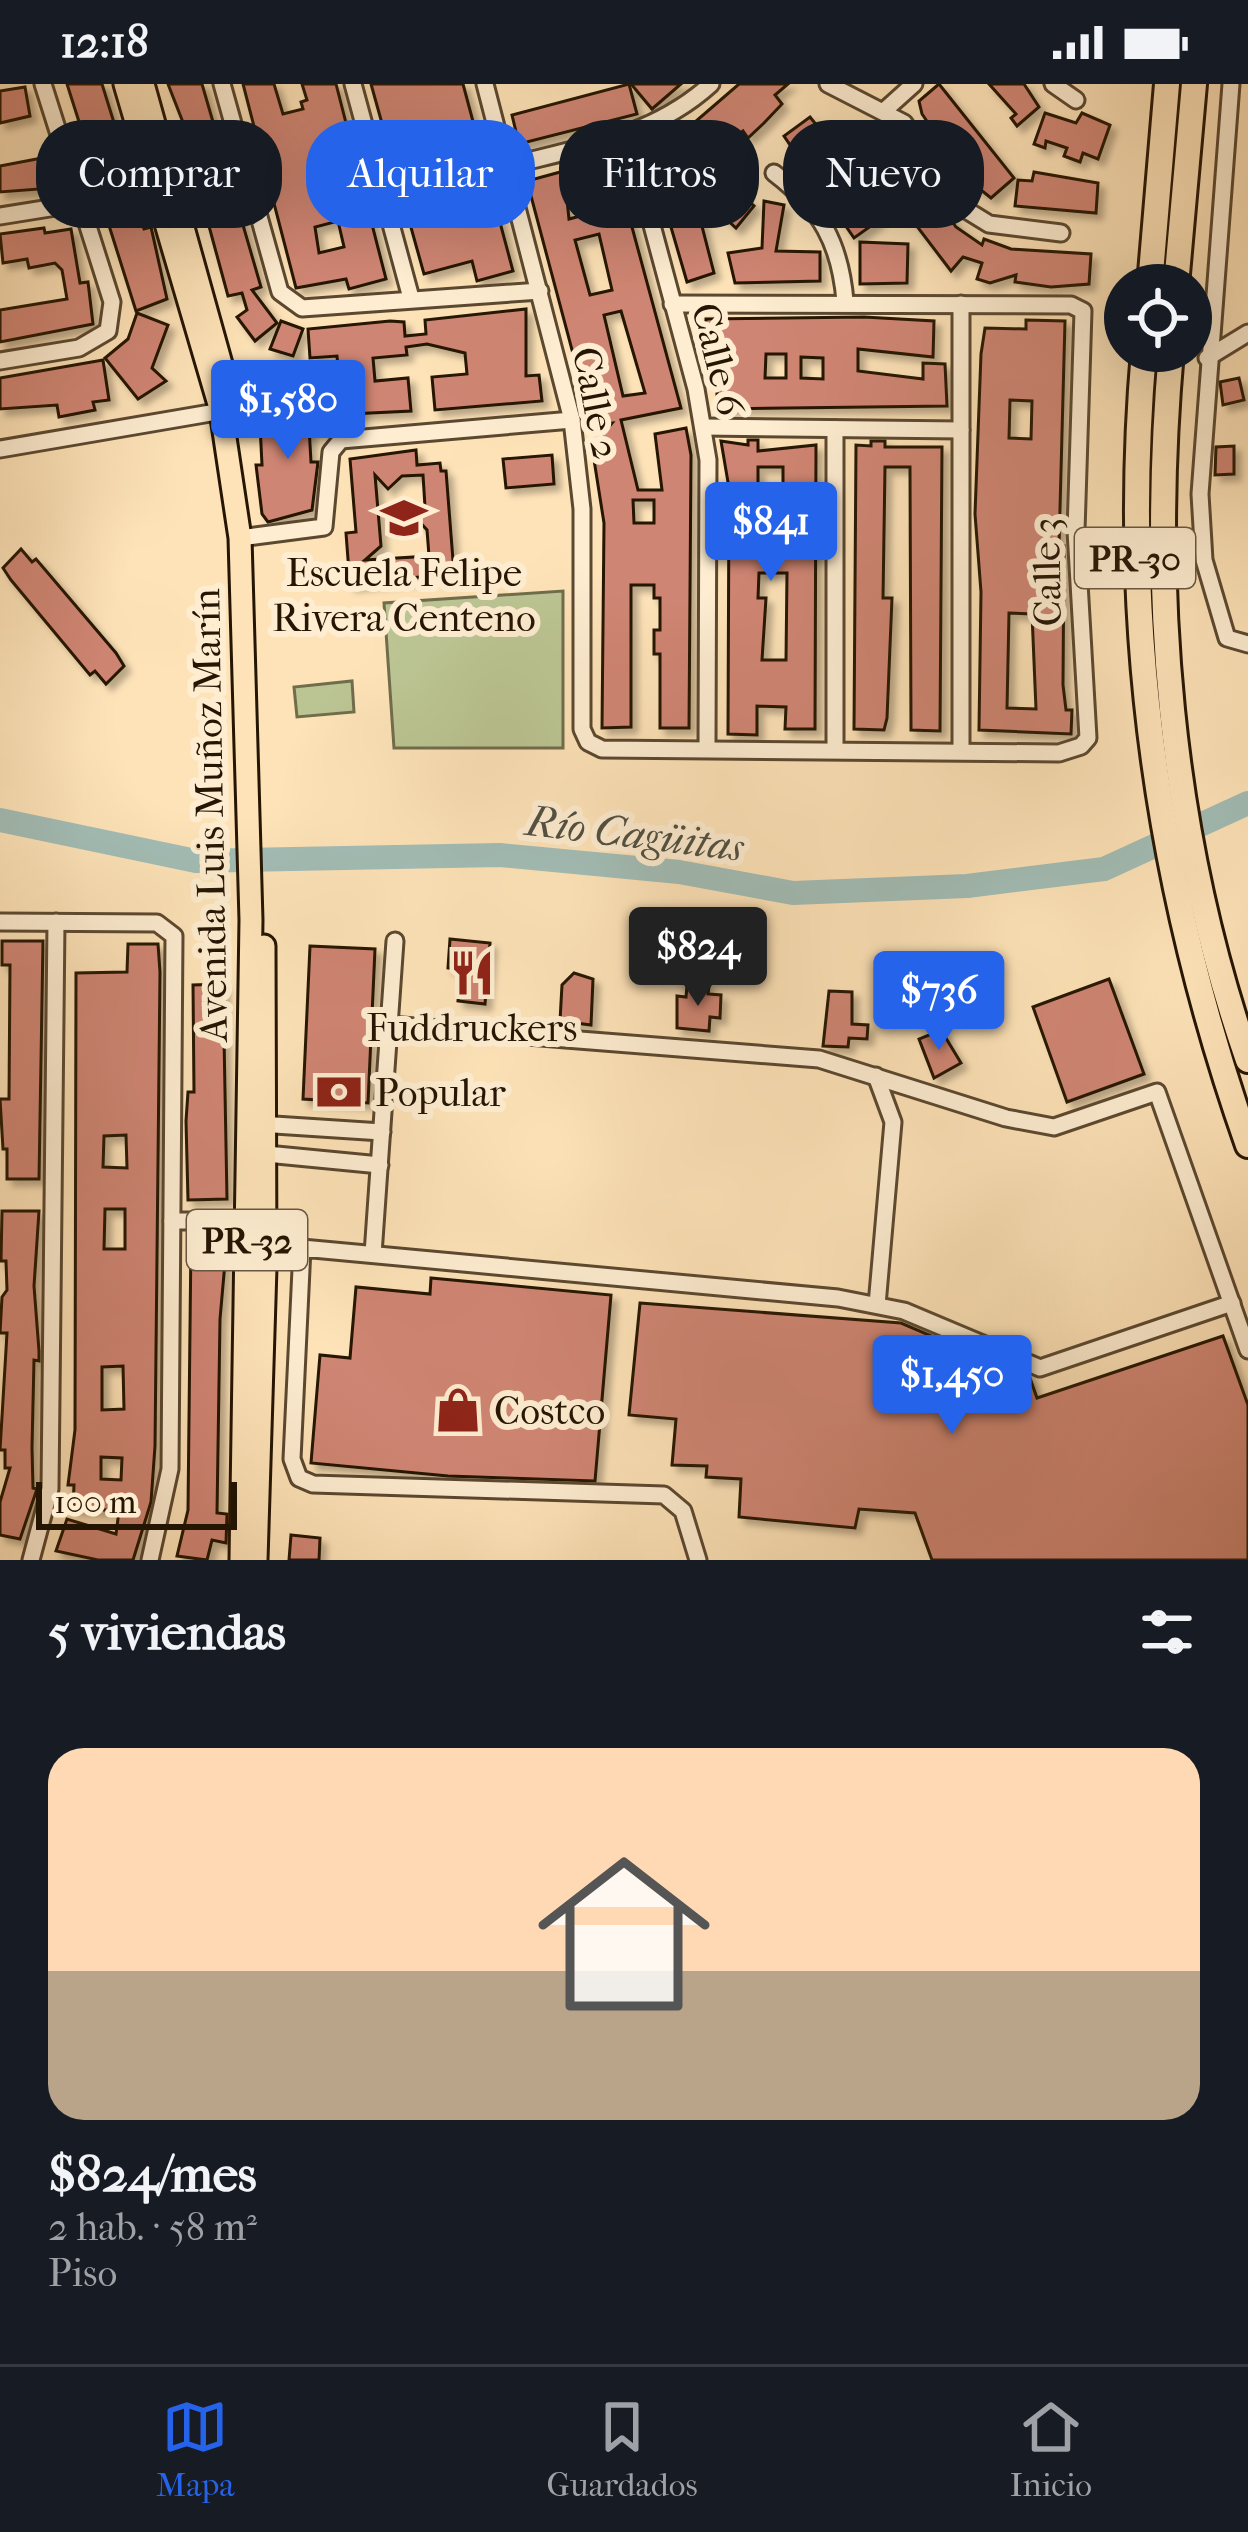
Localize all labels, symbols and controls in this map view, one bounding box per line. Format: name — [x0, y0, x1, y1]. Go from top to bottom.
text: 12:18 — [60, 16, 149, 69]
chip: Comprar — [36, 120, 282, 228]
chip: Alquilar — [306, 120, 535, 228]
chip: Filtros — [559, 120, 759, 228]
chip: Nuevo — [783, 120, 984, 228]
map controls — [1104, 264, 1212, 372]
button: locate — [1104, 264, 1212, 372]
street label: Calle 6 — [682, 298, 754, 421]
street label: Calle 2 — [563, 343, 629, 463]
pin: $1,580 — [190, 360, 386, 462]
text: $1,580 — [238, 376, 338, 422]
pin: $841 — [700, 482, 842, 584]
school or university icon: Escuela Felipe Rivera Centeno — [379, 493, 429, 543]
text: $841 — [732, 498, 810, 544]
street label: Calle 3 — [1023, 517, 1071, 627]
road number: PR-30 — [1075, 528, 1195, 588]
place label: Escuela Felipe Rivera Centeno — [272, 550, 536, 641]
street label: Avenida Luis Muñoz Marín — [183, 588, 237, 1044]
water label: Río Cagüitas — [520, 796, 747, 872]
pin: $824 — [627, 907, 769, 1009]
text: $824 — [656, 923, 740, 969]
restaurant icon: Fuddruckers — [447, 948, 497, 998]
pin: $736 — [868, 951, 1010, 1053]
text: $736 — [900, 967, 978, 1013]
place label: Fuddruckers — [367, 1005, 577, 1051]
bank icon: Popular — [314, 1067, 364, 1117]
place label: Popular — [375, 1070, 506, 1116]
road number: PR-32 — [187, 1210, 307, 1270]
pin: $1,450 — [854, 1335, 1050, 1437]
text: $1,450 — [900, 1351, 1004, 1397]
shop icon: Costco — [433, 1385, 483, 1435]
place label: Costco — [494, 1388, 605, 1434]
scale bar — [36, 1476, 237, 1529]
text: 100 m — [54, 1483, 137, 1522]
icon: filters — [1134, 1599, 1200, 1665]
text: 5 viviendas — [48, 1602, 286, 1662]
icon: home — [516, 1826, 732, 2042]
text: $824/mes — [48, 2144, 257, 2204]
text: 2 hab. · 58 m² — [48, 2204, 257, 2250]
text: Piso — [48, 2250, 117, 2296]
tab: Mapa — [156, 2394, 235, 2505]
tab: Guardados — [547, 2394, 698, 2505]
tab: Inicio — [1010, 2394, 1092, 2505]

